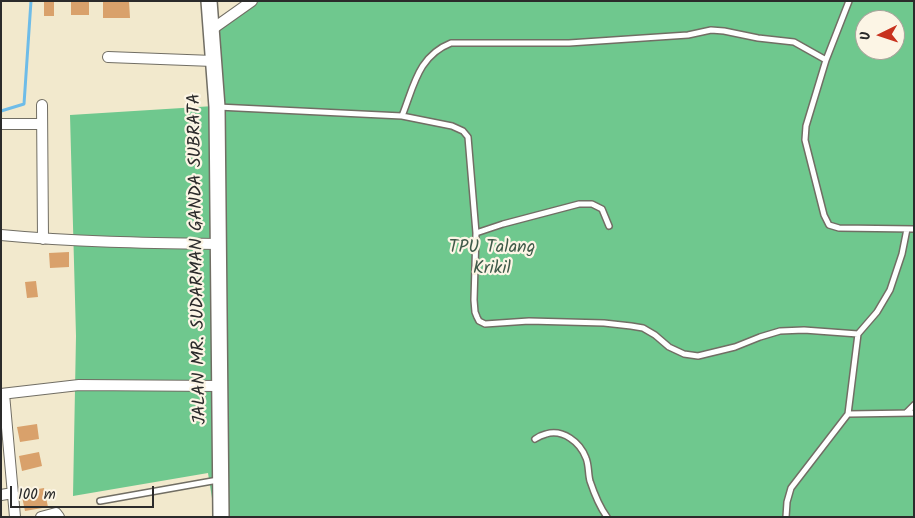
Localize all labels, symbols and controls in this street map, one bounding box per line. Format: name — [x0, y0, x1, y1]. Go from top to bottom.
north arrow — [855, 10, 905, 60]
text: U — [855, 31, 877, 41]
street label: JALAN MR. SUDARMAN GANDA SUBRATA — [185, 93, 213, 425]
park label: TPU Talang Krikil — [449, 238, 535, 280]
scale bar — [12, 476, 156, 508]
text: 100 m — [18, 483, 56, 507]

